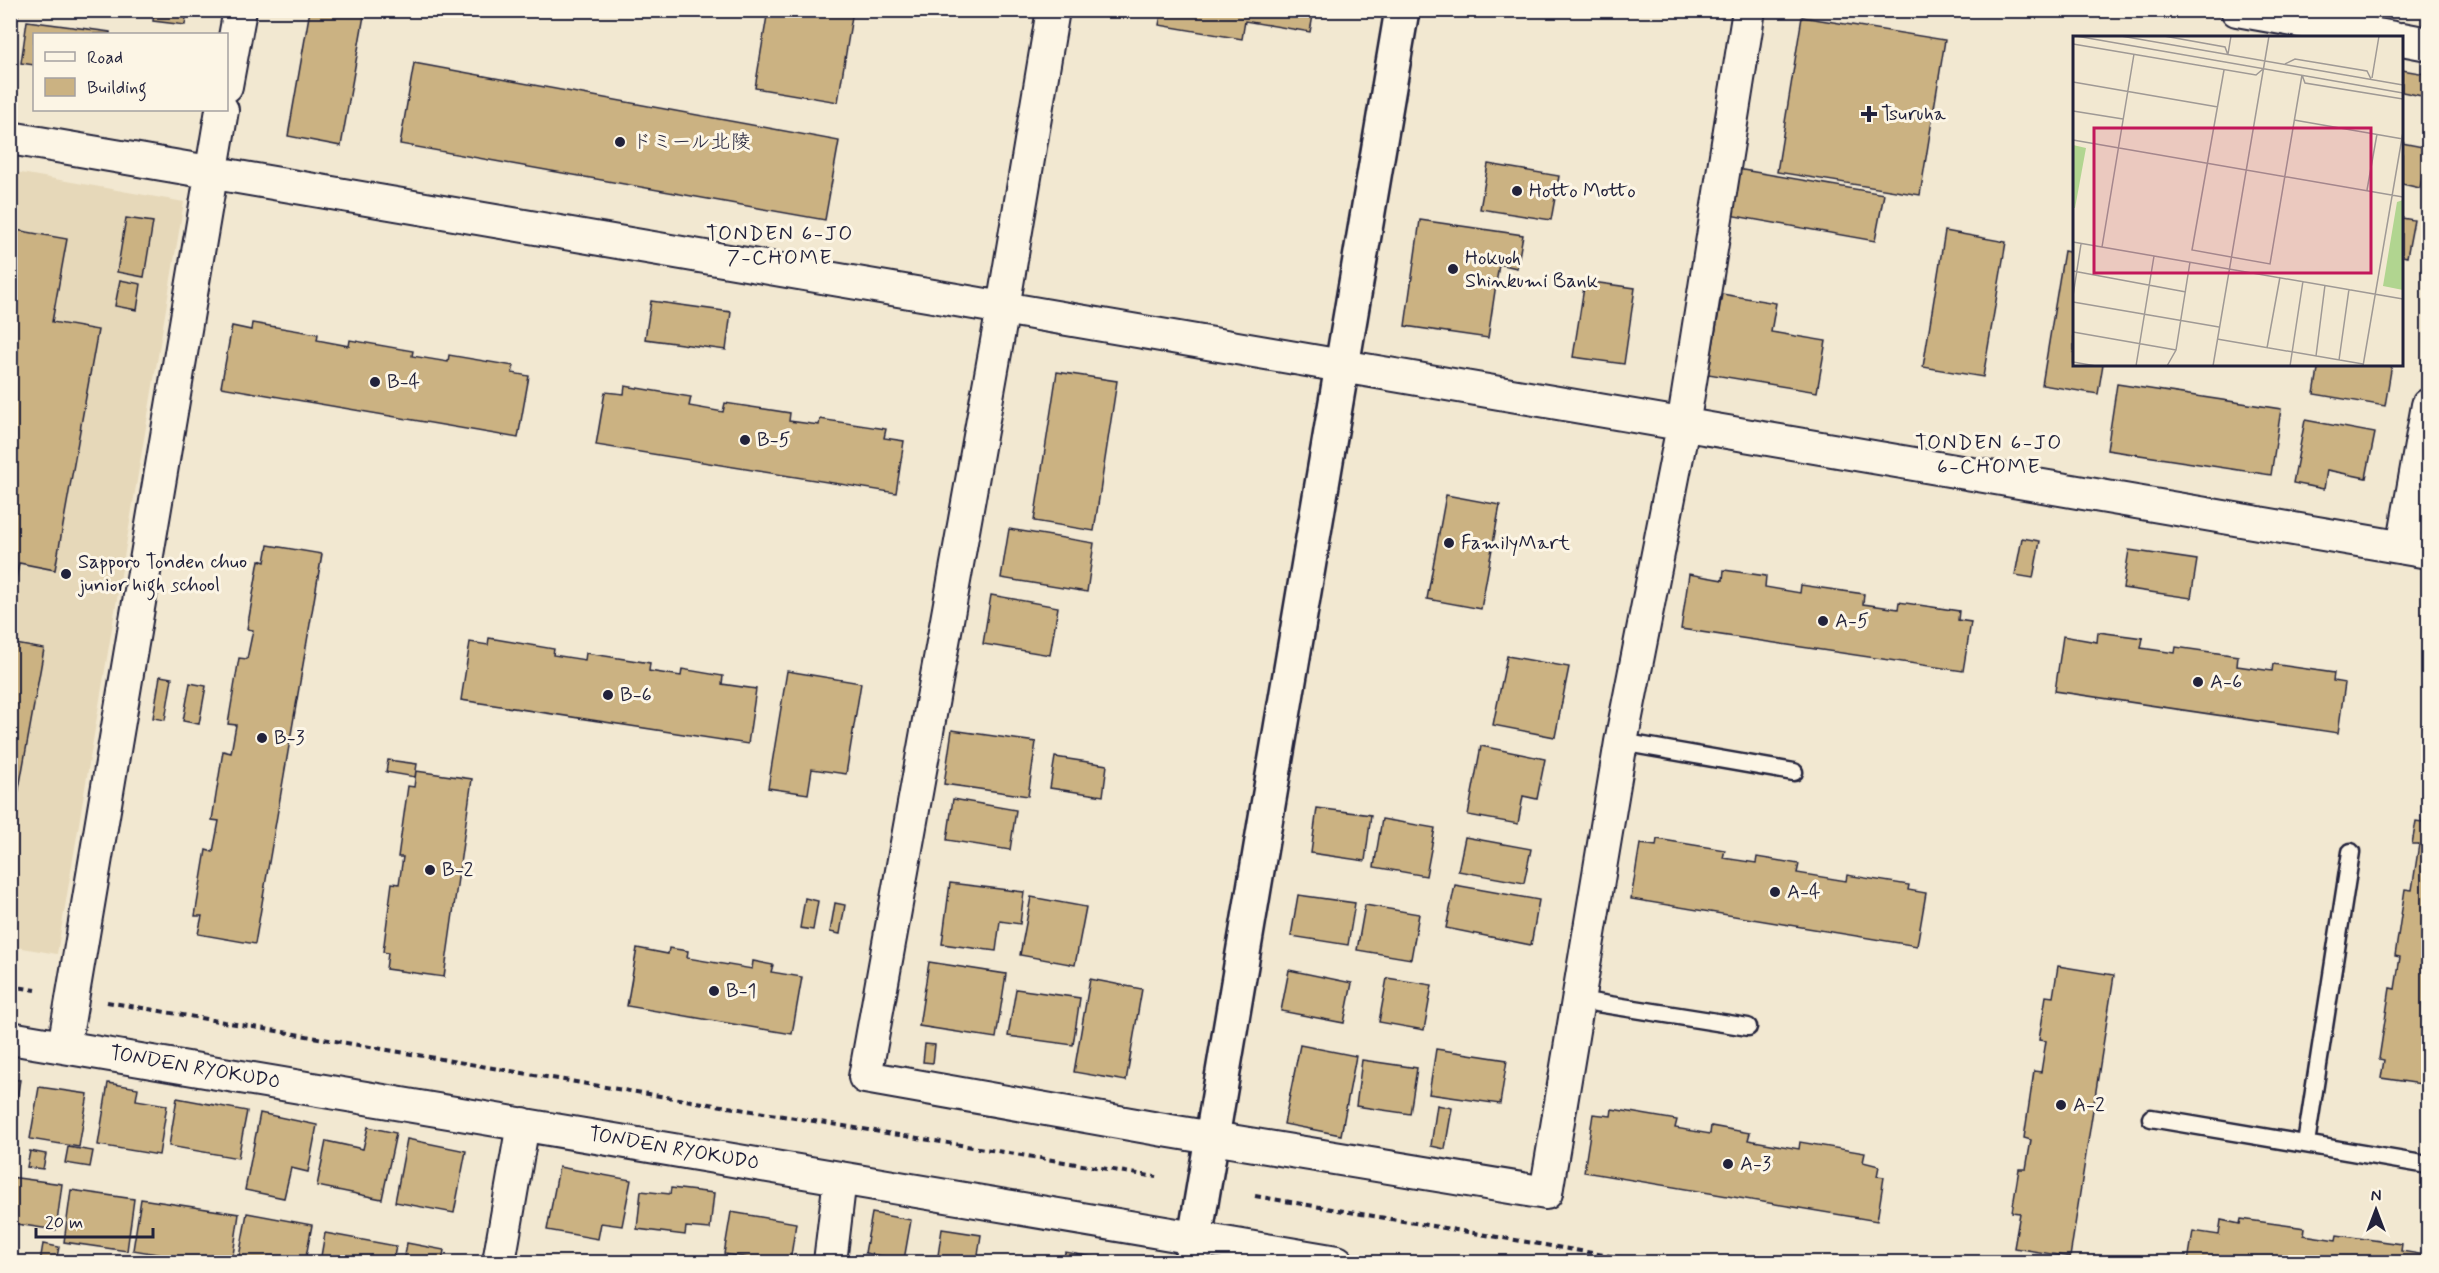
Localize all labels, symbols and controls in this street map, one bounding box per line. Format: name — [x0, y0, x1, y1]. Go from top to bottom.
legend — [33, 33, 228, 111]
inset map — [2073, 36, 2403, 366]
text: Road — [87, 46, 123, 70]
text: Building — [87, 76, 147, 102]
place label: Tsuruha — [1881, 101, 1947, 128]
marker: Tsuruha — [1862, 107, 1876, 121]
place label: ドミール北陵 — [632, 129, 750, 156]
marker: ドミール北陵 — [613, 135, 627, 149]
place label: Hotto Motto — [1529, 178, 1636, 205]
marker: Hotto Motto — [1510, 184, 1524, 198]
district label: TONDEN 6-JO 7-CHOME — [706, 220, 854, 272]
place label: Hokuoh Shinkumi Bank — [1465, 245, 1598, 295]
marker: Hokuoh Shinkumi Bank — [1446, 262, 1460, 276]
place label: B-4 — [387, 369, 421, 396]
marker: B-4 — [368, 375, 382, 389]
place label: B-5 — [757, 427, 791, 454]
district label: TONDEN 6-JO 6-CHOME — [1915, 429, 2063, 481]
marker: B-5 — [738, 433, 752, 447]
place label: FamilyMart — [1461, 530, 1570, 557]
marker: FamilyMart — [1442, 536, 1456, 550]
place label: Sapporo Tonden chuo junior high school — [77, 549, 247, 601]
marker: Sapporo Tonden chuo junior high school — [59, 567, 73, 581]
place label: A-5 — [1835, 608, 1869, 635]
marker: A-5 — [1816, 614, 1830, 628]
place label: A-6 — [2210, 669, 2242, 696]
marker: A-6 — [2191, 675, 2205, 689]
place label: B-6 — [620, 682, 652, 709]
marker: B-6 — [601, 688, 615, 702]
place label: B-3 — [274, 725, 305, 752]
marker: B-3 — [255, 731, 269, 745]
place label: B-2 — [442, 857, 474, 884]
marker: B-2 — [423, 863, 437, 877]
place label: A-4 — [1787, 879, 1821, 906]
marker: A-4 — [1768, 885, 1782, 899]
place label: B-1 — [726, 978, 757, 1005]
marker: B-1 — [707, 984, 721, 998]
street label: TONDEN RYOKUDO — [108, 1040, 282, 1096]
place label: A-2 — [2073, 1092, 2105, 1119]
marker: A-2 — [2054, 1098, 2068, 1112]
street label: TONDEN RYOKUDO — [587, 1121, 761, 1177]
place label: A-3 — [1740, 1151, 1771, 1178]
marker: A-3 — [1721, 1157, 1735, 1171]
north arrow — [2346, 1180, 2406, 1240]
text: N — [2371, 1186, 2381, 1207]
scale bar — [36, 1201, 153, 1239]
text: 20 m — [45, 1211, 83, 1235]

